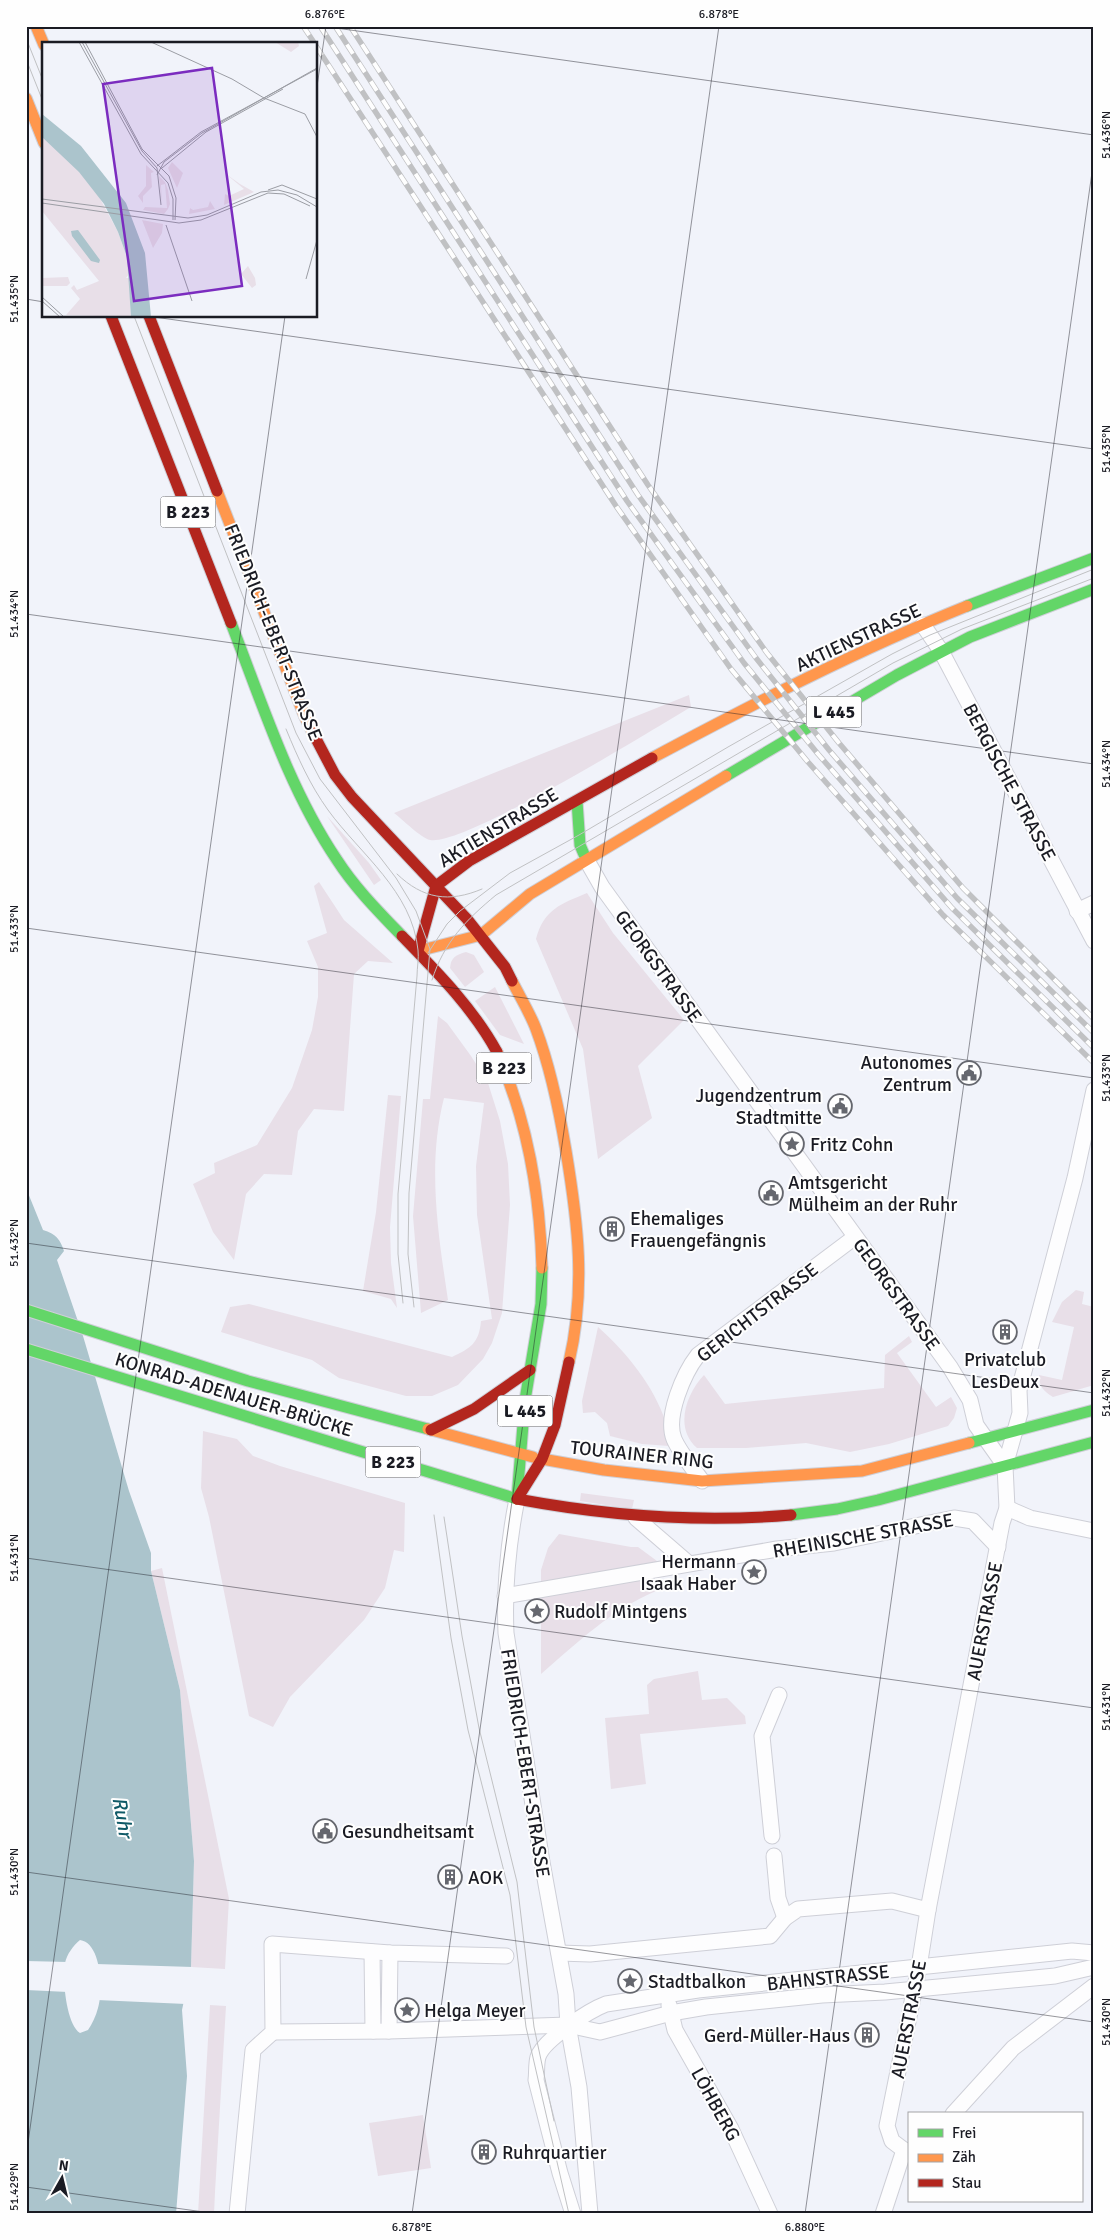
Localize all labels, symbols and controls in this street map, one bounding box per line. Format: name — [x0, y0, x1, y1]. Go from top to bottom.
text: 6.876°E — [305, 7, 345, 22]
text: 6.878°E — [699, 7, 739, 22]
inset map — [42, 42, 318, 318]
text: 51.436°N — [1099, 111, 1114, 159]
text: 51.435°N — [7, 275, 22, 323]
text: 51.435°N — [1099, 425, 1114, 473]
road number: B 223 — [160, 497, 216, 528]
street label: FRIEDRICH-EBERT-STRASSE — [219, 521, 328, 744]
text: 51.434°N — [7, 590, 22, 638]
street label: AKTIENSTRASSE — [792, 598, 925, 677]
road number: L 445 — [806, 696, 862, 728]
street label: BERGISCHE STRASSE — [957, 700, 1061, 865]
text: 51.434°N — [1099, 740, 1114, 788]
street label: AKTIENSTRASSE — [434, 783, 563, 873]
text: 51.433°N — [7, 905, 22, 953]
street label: GEORGSTRASSE — [609, 906, 707, 1027]
place label: Autonomes Zentrum — [861, 1051, 952, 1097]
road number: B 223 — [476, 1052, 532, 1084]
text: 51.433°N — [1099, 1054, 1114, 1102]
public building icon: Autonomes Zentrum — [956, 1060, 982, 1086]
place label: Jugendzentrum Stadtmitte — [696, 1084, 822, 1130]
public building icon: Jugendzentrum Stadtmitte — [827, 1093, 853, 1119]
place icon: Fritz Cohn — [779, 1131, 805, 1157]
place label: Fritz Cohn — [810, 1133, 893, 1157]
place label: Amtsgericht Mülheim an der Ruhr — [788, 1171, 957, 1217]
public building icon: Amtsgericht Mülheim an der Ruhr — [758, 1180, 784, 1206]
place label: Ehemaliges Frauengefängnis — [630, 1207, 766, 1253]
building icon: Ehemaliges Frauengefängnis — [599, 1216, 625, 1242]
text: 51.432°N — [7, 1219, 22, 1267]
street label: GEORGSTRASSE — [847, 1234, 945, 1355]
street label: GERICHTSTRASSE — [692, 1258, 823, 1368]
building icon: Privatclub LesDeux — [992, 1319, 1018, 1345]
street label: KONRAD-ADENAUER-BRÜCKE — [112, 1347, 356, 1443]
place label: Privatclub LesDeux — [964, 1348, 1046, 1394]
text: 51.432°N — [1099, 1369, 1114, 1417]
road number: L 445 — [498, 1395, 552, 1426]
street label: TOURAINER RING — [569, 1436, 715, 1474]
road number: B 223 — [366, 1446, 420, 1478]
street label: RHEINISCHE STRASSE — [771, 1508, 955, 1564]
text: 51.431°N — [7, 1534, 22, 1582]
place label: Hermann Isaak Haber — [640, 1550, 736, 1596]
place icon: Hermann Isaak Haber — [741, 1559, 767, 1585]
street label: AUERSTRASSE — [962, 1560, 1008, 1683]
place icon: Rudolf Mintgens — [524, 1598, 550, 1624]
place label: Rudolf Mintgens — [554, 1600, 687, 1624]
street label: FRIEDRICH-EBERT-STRASSE — [495, 1647, 555, 1879]
text: 51.431°N — [1099, 1683, 1114, 1731]
water label: Ruhr — [107, 1795, 139, 1842]
public building icon: Gesundheitsamt — [312, 1818, 338, 1844]
place label: Gesundheitsamt — [342, 1820, 475, 1844]
text: 51.430°N — [7, 1848, 22, 1896]
building icon: AOK — [437, 1864, 463, 1890]
place label: AOK — [468, 1866, 504, 1890]
street label: AUERSTRASSE — [886, 1958, 932, 2081]
street label: BAHNSTRASSE — [766, 1960, 891, 1996]
place icon: Stadtbalkon — [617, 1968, 643, 1994]
place label: Stadtbalkon — [648, 1970, 746, 1994]
place icon: Helga Meyer — [394, 1997, 420, 2023]
text: 51.430°N — [1099, 1998, 1114, 2046]
place label: Helga Meyer — [424, 1999, 525, 2023]
building icon: Gerd-Müller-Haus — [854, 2022, 880, 2048]
place label: Gerd-Müller-Haus — [704, 2024, 850, 2048]
street label: LÖHBERG — [685, 2064, 745, 2145]
legend — [908, 2112, 1082, 2202]
text: Frei — [952, 2124, 976, 2142]
building icon: Ruhrquartier — [471, 2139, 497, 2165]
place label: Ruhrquartier — [502, 2141, 606, 2165]
text: Zäh — [952, 2148, 976, 2166]
north arrow — [38, 2152, 88, 2202]
text: N — [58, 2157, 70, 2175]
text: 51.429°N — [7, 2163, 22, 2211]
text: Stau — [952, 2174, 981, 2192]
text: 6.878°E — [392, 2220, 432, 2235]
text: 6.880°E — [785, 2220, 825, 2235]

